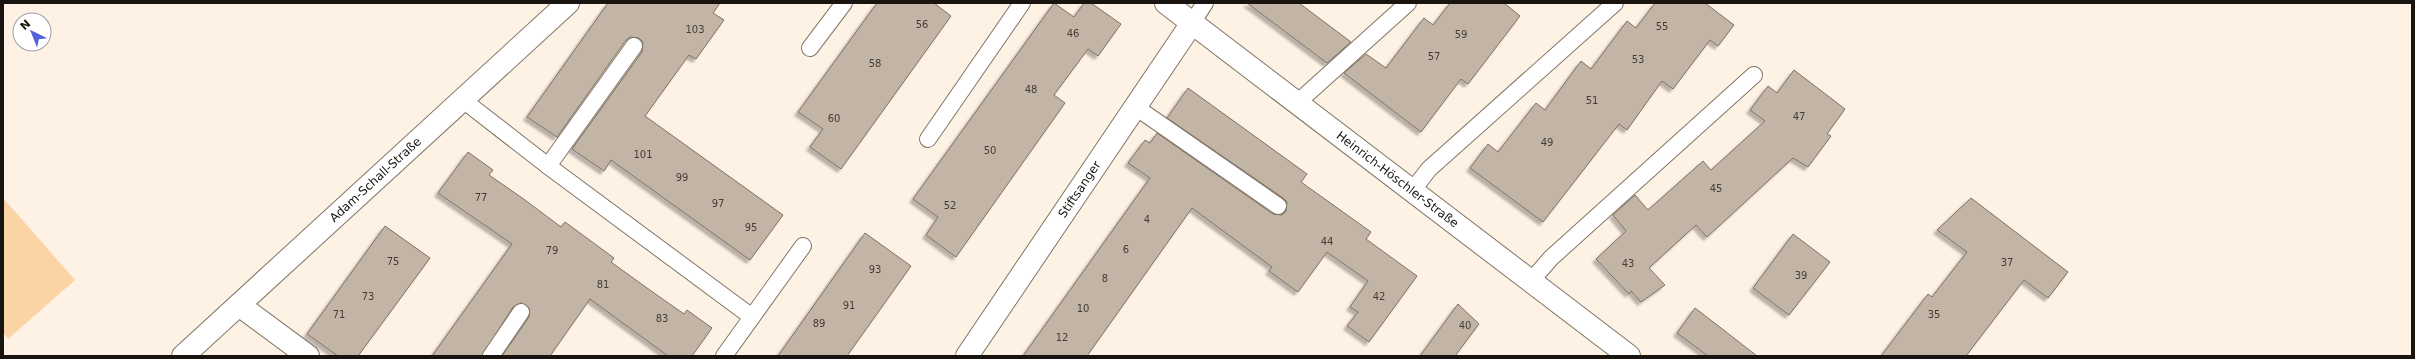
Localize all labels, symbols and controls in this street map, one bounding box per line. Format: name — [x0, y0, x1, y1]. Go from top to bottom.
north arrow — [12, 12, 52, 52]
text: N — [18, 17, 33, 33]
house number: 56 — [916, 19, 928, 30]
house number: 55 — [1656, 21, 1668, 32]
house number: 103 — [685, 24, 705, 35]
house number: 46 — [1067, 28, 1079, 39]
house number: 59 — [1455, 29, 1467, 40]
house number: 57 — [1428, 51, 1440, 62]
house number: 53 — [1632, 54, 1644, 65]
house number: 58 — [869, 58, 881, 69]
house number: 48 — [1025, 84, 1037, 95]
house number: 51 — [1586, 95, 1598, 106]
house number: 47 — [1793, 111, 1805, 122]
house number: 60 — [828, 113, 840, 124]
street label: Heinrich-Höschler-Straße — [1334, 128, 1461, 230]
street label: Adam-Schall-Straße — [327, 134, 424, 225]
house number: 49 — [1541, 137, 1553, 148]
house number: 50 — [984, 145, 996, 156]
house number: 101 — [633, 149, 653, 160]
street label: Stiftsanger — [1055, 158, 1104, 221]
house number: 99 — [676, 172, 688, 183]
house number: 45 — [1710, 183, 1722, 194]
house number: 77 — [475, 192, 487, 203]
house number: 97 — [712, 198, 724, 209]
house number: 52 — [944, 200, 956, 211]
house number: 4 — [1144, 214, 1150, 225]
house number: 95 — [745, 222, 757, 233]
house number: 44 — [1321, 236, 1333, 247]
house number: 6 — [1123, 244, 1129, 255]
house number: 79 — [546, 245, 558, 256]
house number: 75 — [387, 256, 399, 267]
house number: 37 — [2001, 257, 2013, 268]
house number: 43 — [1622, 258, 1634, 269]
house number: 93 — [869, 264, 881, 275]
house number: 39 — [1795, 270, 1807, 281]
house number: 8 — [1102, 273, 1108, 284]
house number: 81 — [597, 279, 609, 290]
house number: 73 — [362, 291, 374, 302]
house number: 42 — [1373, 291, 1385, 302]
house number: 91 — [843, 300, 855, 311]
house number: 10 — [1077, 303, 1089, 314]
house number: 71 — [333, 309, 345, 320]
house number: 35 — [1928, 309, 1940, 320]
house number: 83 — [656, 313, 668, 324]
house number: 89 — [813, 318, 825, 329]
house number: 40 — [1459, 320, 1471, 331]
house number: 12 — [1056, 332, 1068, 343]

